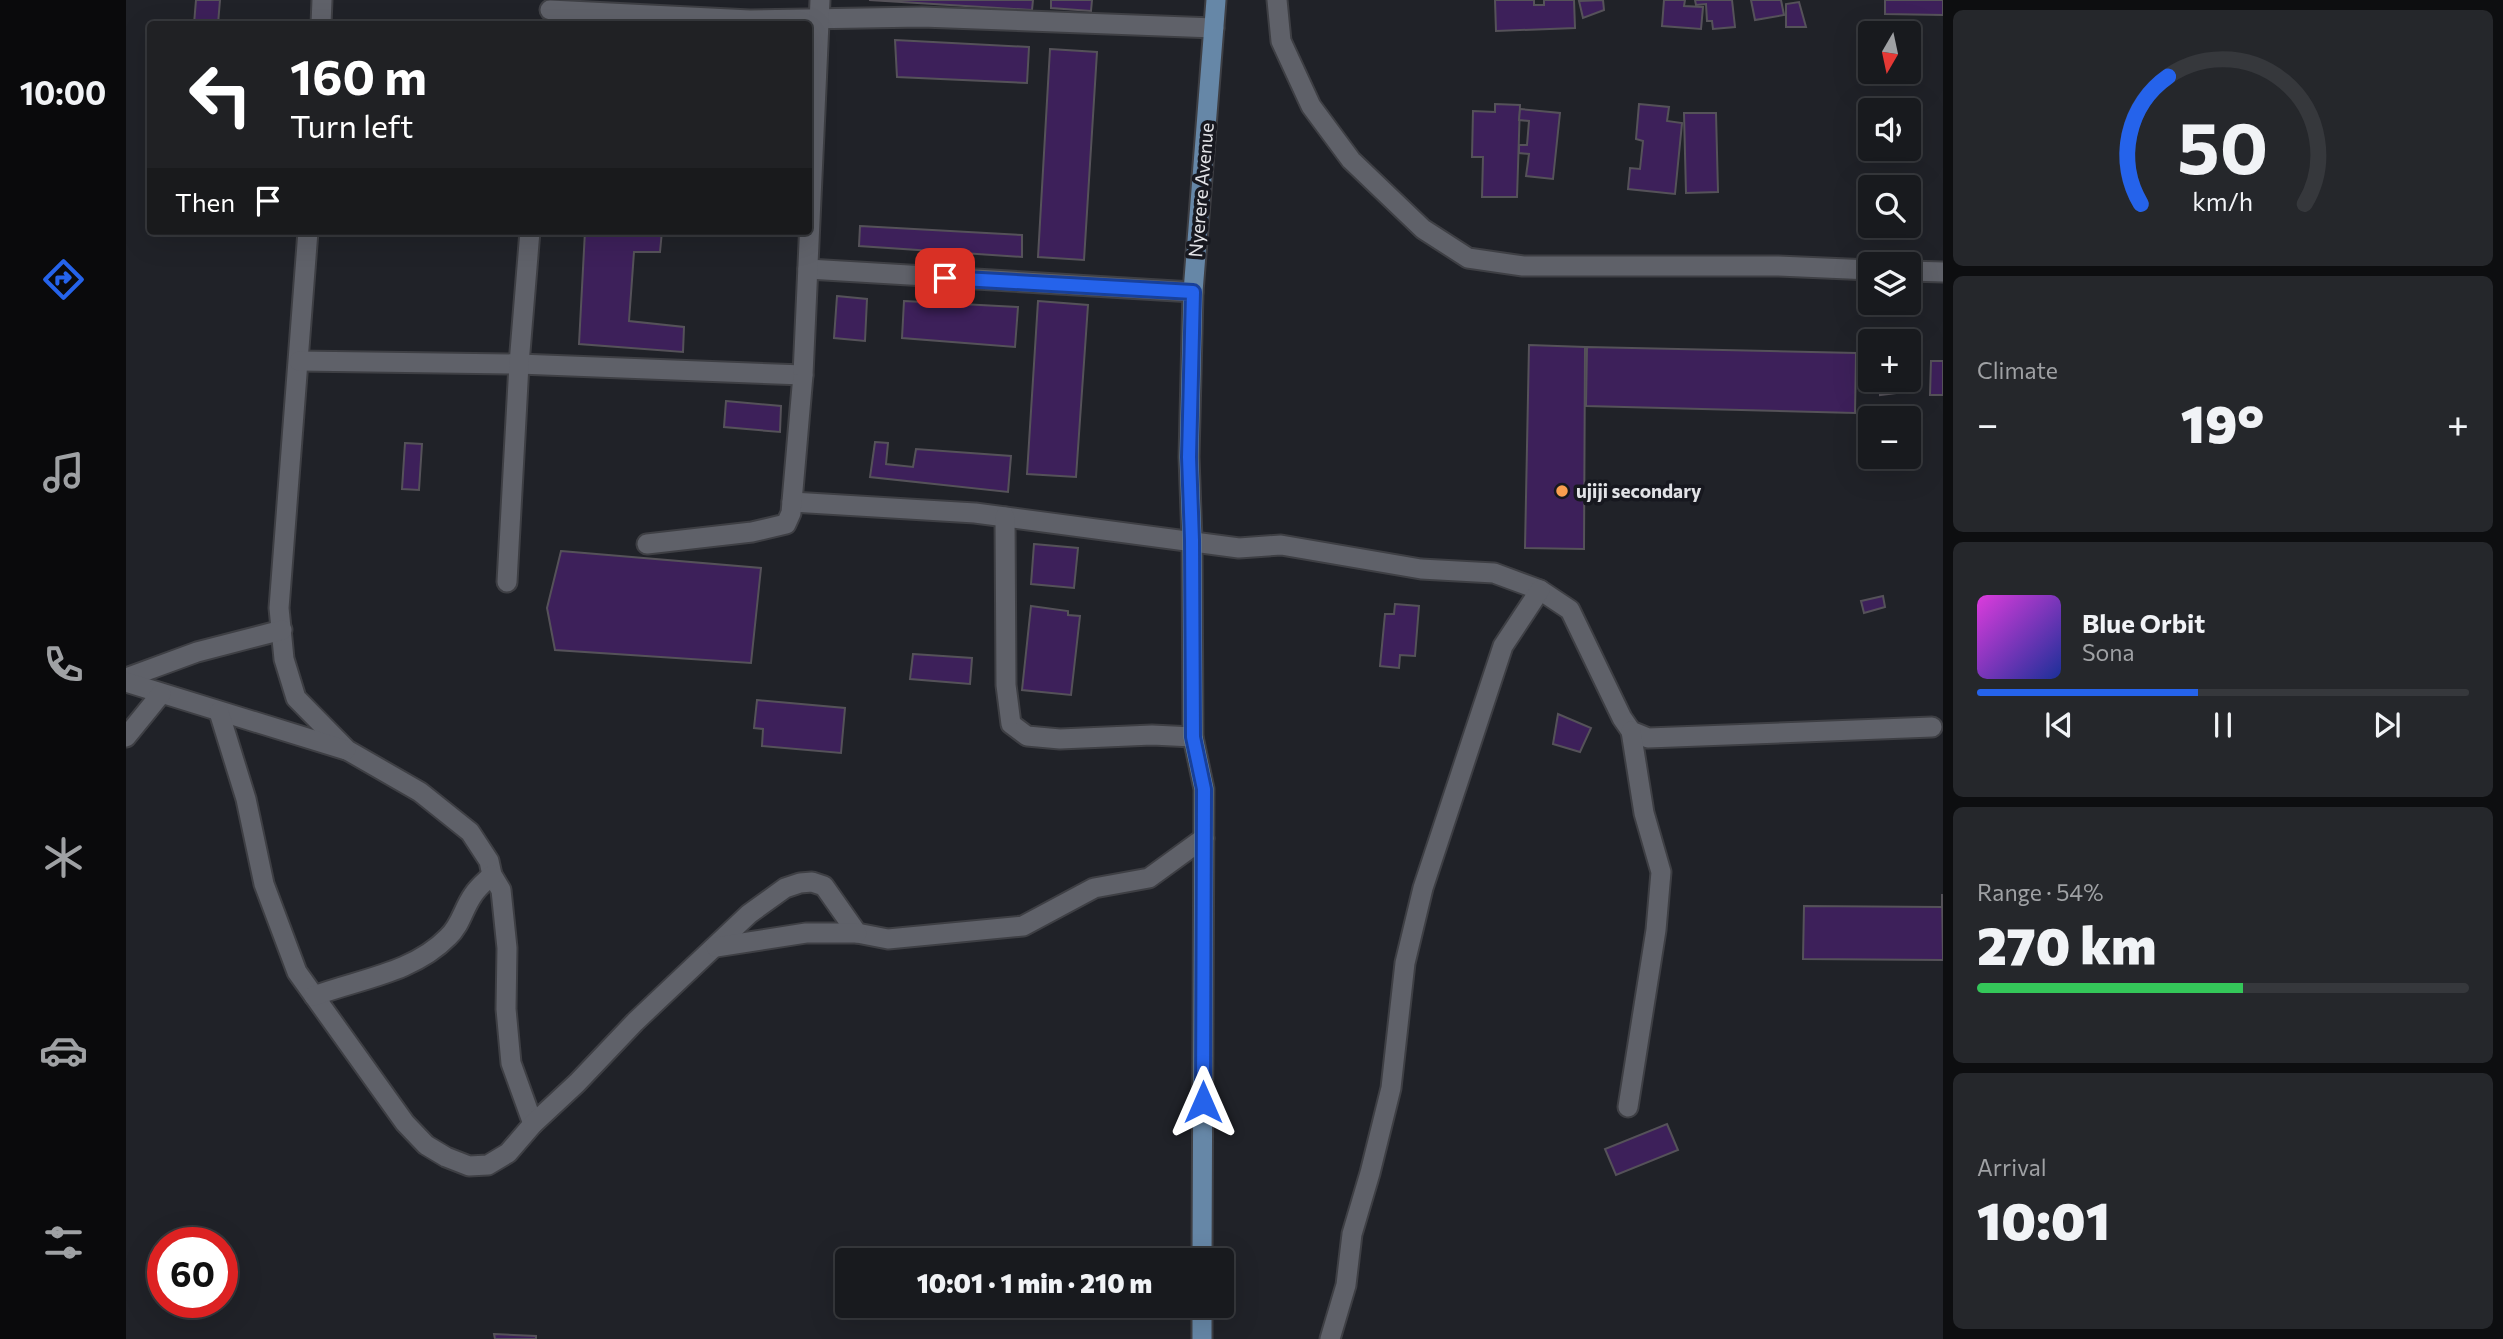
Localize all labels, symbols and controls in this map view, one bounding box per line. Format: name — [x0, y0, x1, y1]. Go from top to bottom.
north arrow — [1858, 21, 1922, 84]
map controls — [1858, 21, 1921, 469]
text: 160 m — [290, 45, 427, 105]
icon: left — [175, 49, 266, 140]
text: 10:00 — [20, 72, 106, 112]
button: sound — [1858, 98, 1921, 161]
text: 50 — [2178, 100, 2268, 189]
text: Turn left — [290, 105, 414, 145]
street label: Nyerere Avenue — [1183, 122, 1218, 258]
button: search — [1858, 175, 1921, 238]
icon: arrive — [249, 182, 287, 220]
text: Then — [175, 186, 235, 217]
text: km/h — [2193, 186, 2253, 216]
pin — [915, 248, 975, 308]
button: layers — [1858, 252, 1921, 315]
icon: directions — [39, 255, 88, 304]
icon: arrive — [926, 259, 964, 297]
button: + — [1858, 329, 1921, 392]
text: Climate — [1977, 356, 2058, 384]
text: 19° — [2181, 390, 2264, 454]
text: − — [1977, 399, 1999, 446]
text: + — [2447, 399, 2469, 446]
button: − — [1858, 406, 1921, 469]
icon: music — [39, 448, 88, 497]
place label: ujiji secondary — [1576, 479, 1702, 502]
marker: ujiji secondary — [1554, 483, 1570, 499]
text: Blue Orbit — [2082, 607, 2205, 638]
text: Sona — [2082, 638, 2134, 666]
icon: phone — [39, 640, 88, 689]
icon: previous — [2040, 706, 2078, 744]
icon: pause — [2204, 706, 2242, 744]
icon: next — [2368, 706, 2406, 744]
icon: climate — [39, 833, 88, 882]
text: Range · 54% — [1977, 878, 2103, 906]
text: 270 km — [1977, 912, 2156, 976]
icon: car — [39, 1026, 88, 1075]
position arrow — [1166, 1065, 1240, 1139]
text: Arrival — [1977, 1153, 2047, 1181]
text: 10:01 — [1977, 1187, 2110, 1251]
icon: filters — [39, 1218, 88, 1267]
speed limit sign: 60 — [147, 1227, 238, 1318]
text: 10:01 · 1 min · 210 m — [917, 1267, 1152, 1298]

